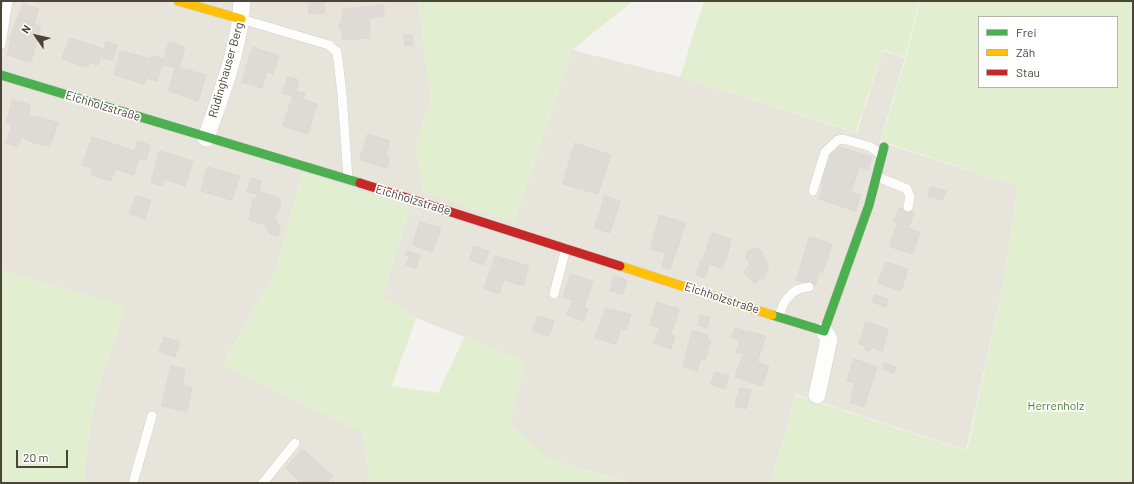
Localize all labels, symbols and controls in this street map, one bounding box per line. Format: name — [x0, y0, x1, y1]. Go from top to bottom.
north arrow — [16, 16, 56, 56]
legend — [978, 16, 1118, 88]
street label: Rüdinghauser Berg — [205, 21, 247, 119]
text: N — [18, 22, 33, 36]
text: Frei — [1016, 25, 1036, 39]
text: Zäh — [1016, 45, 1035, 59]
text: Stau — [1016, 65, 1040, 79]
street label: Eichholzstraße — [64, 88, 142, 124]
street label: Eichholzstraße — [374, 182, 452, 218]
street label: Eichholzstraße — [683, 279, 761, 317]
park label: Herrenholz — [1028, 399, 1084, 413]
scale bar — [18, 442, 70, 468]
text: 20 m — [23, 450, 49, 464]

